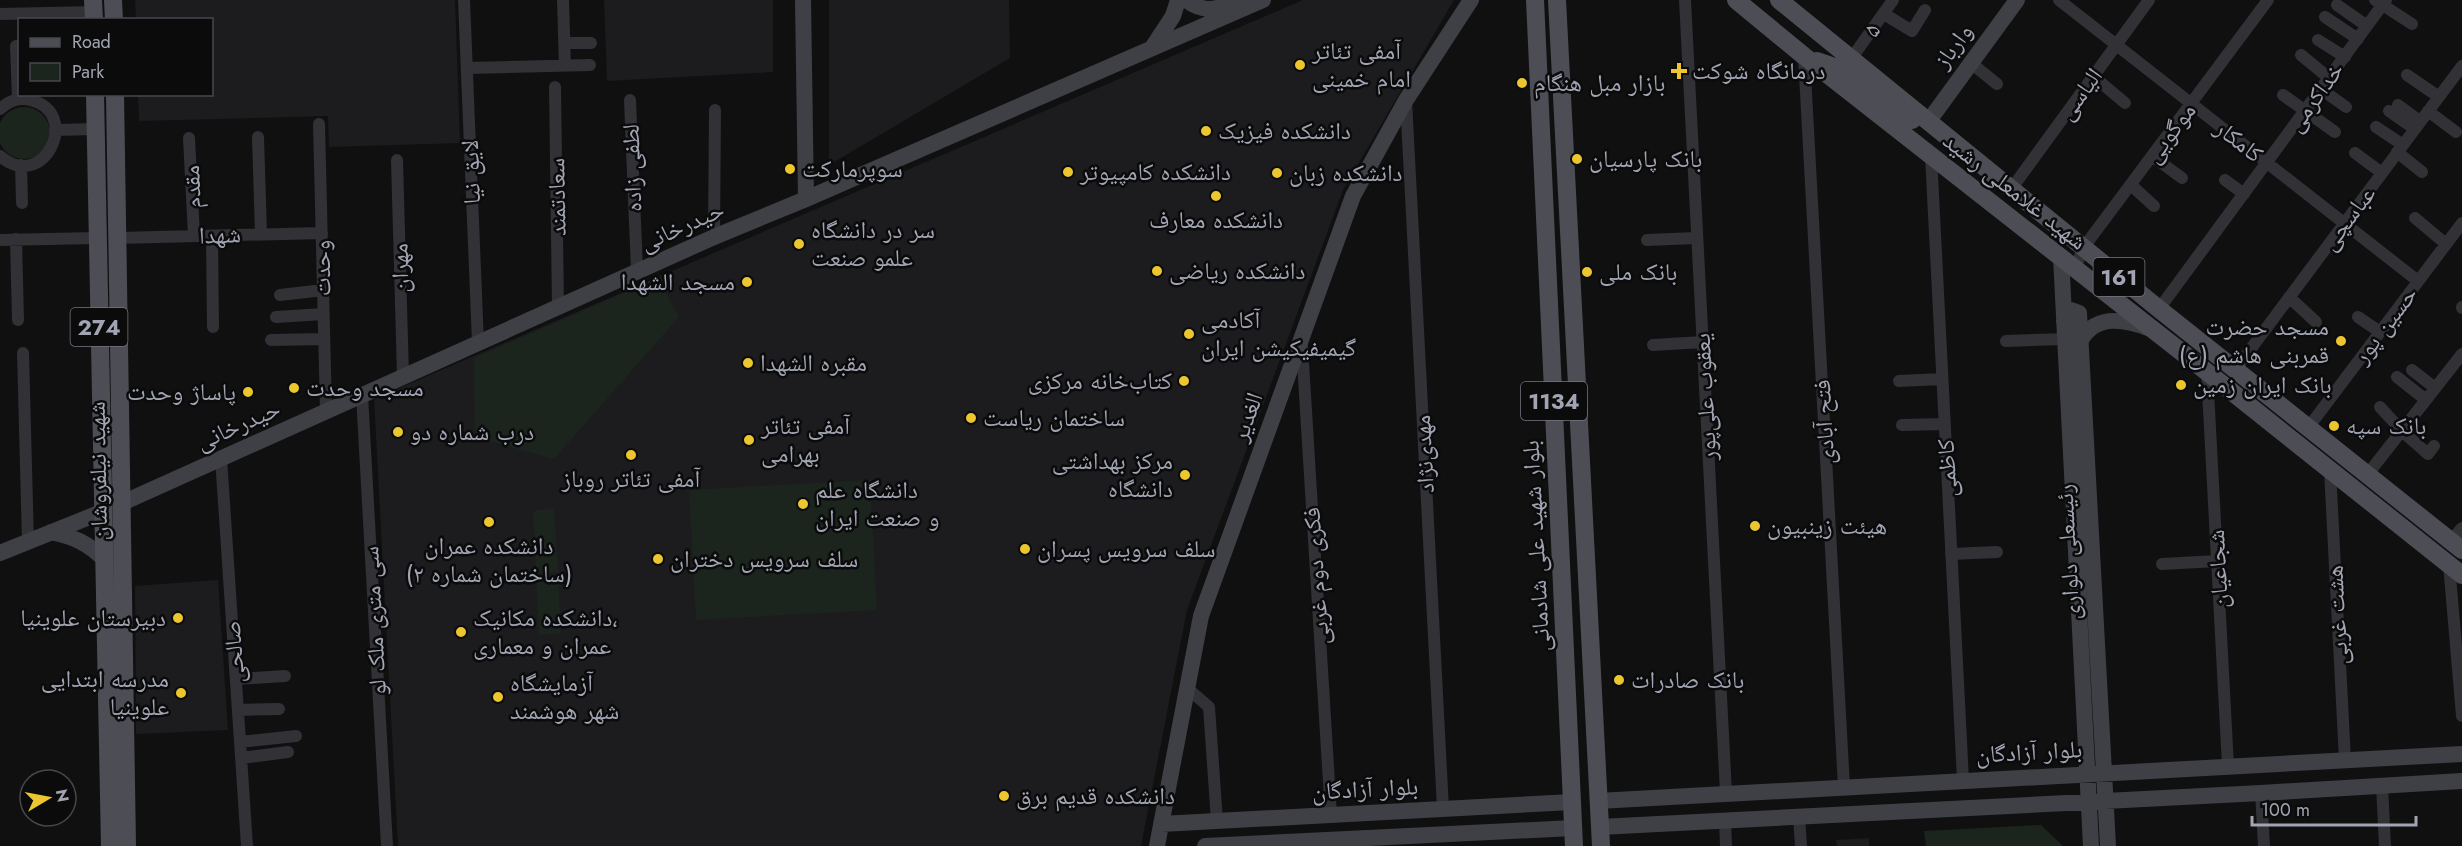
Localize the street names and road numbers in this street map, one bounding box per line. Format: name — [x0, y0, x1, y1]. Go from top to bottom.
street label: ۵ — [1854, 15, 1889, 44]
street label: وارباز — [1924, 16, 1981, 76]
street label: خداکرمی — [2277, 54, 2352, 139]
street label: الیاسی — [2048, 60, 2111, 127]
street label: موگویی — [2135, 95, 2204, 170]
street label: کامکار — [2207, 110, 2271, 171]
street label: لطفی زاده — [612, 123, 651, 213]
street label: شهید غلامعلی رشید — [1936, 123, 2095, 258]
street label: لایق نیا — [452, 139, 489, 205]
street label: سعادتمند — [538, 158, 575, 236]
street label: مقدم — [173, 164, 210, 210]
street label: عباسچی — [2312, 178, 2384, 258]
street label: حیدرخانی — [634, 191, 730, 260]
street label: شهدا — [198, 216, 242, 253]
street label: وحدت — [304, 240, 339, 297]
street label: مهران — [382, 243, 417, 293]
road number: 161 — [2094, 258, 2144, 296]
street label: حسین پور — [2343, 278, 2426, 372]
road number: 274 — [70, 308, 128, 346]
street label: یعقوب علی‌پور — [1684, 332, 1725, 463]
street label: فتح آبادی — [1804, 379, 1843, 465]
road number: 1134 — [1521, 382, 1587, 420]
street label: الغدیر — [1221, 387, 1272, 447]
street label: حیدرخانی — [190, 390, 286, 459]
street label: شهید نیلفروشان — [79, 401, 116, 541]
street label: مهدی‌نژاد — [1404, 414, 1443, 494]
street label: کاظمی — [1927, 438, 1966, 498]
street label: بلوار شهید علی شادمانی — [1512, 439, 1559, 653]
street label: رئیسعلی دلواری — [2046, 483, 2089, 621]
street label: فکری دوم غربی — [1293, 506, 1338, 646]
street label: شجاعیان — [2198, 529, 2237, 609]
street label: سی متری ملک لو — [352, 545, 395, 697]
street label: هشت غربی — [2316, 564, 2357, 666]
street label: صالحی — [214, 620, 253, 684]
street label: بلوار آزادگان — [1975, 731, 2083, 772]
street label: بلوار آزادگان — [1311, 768, 1419, 809]

